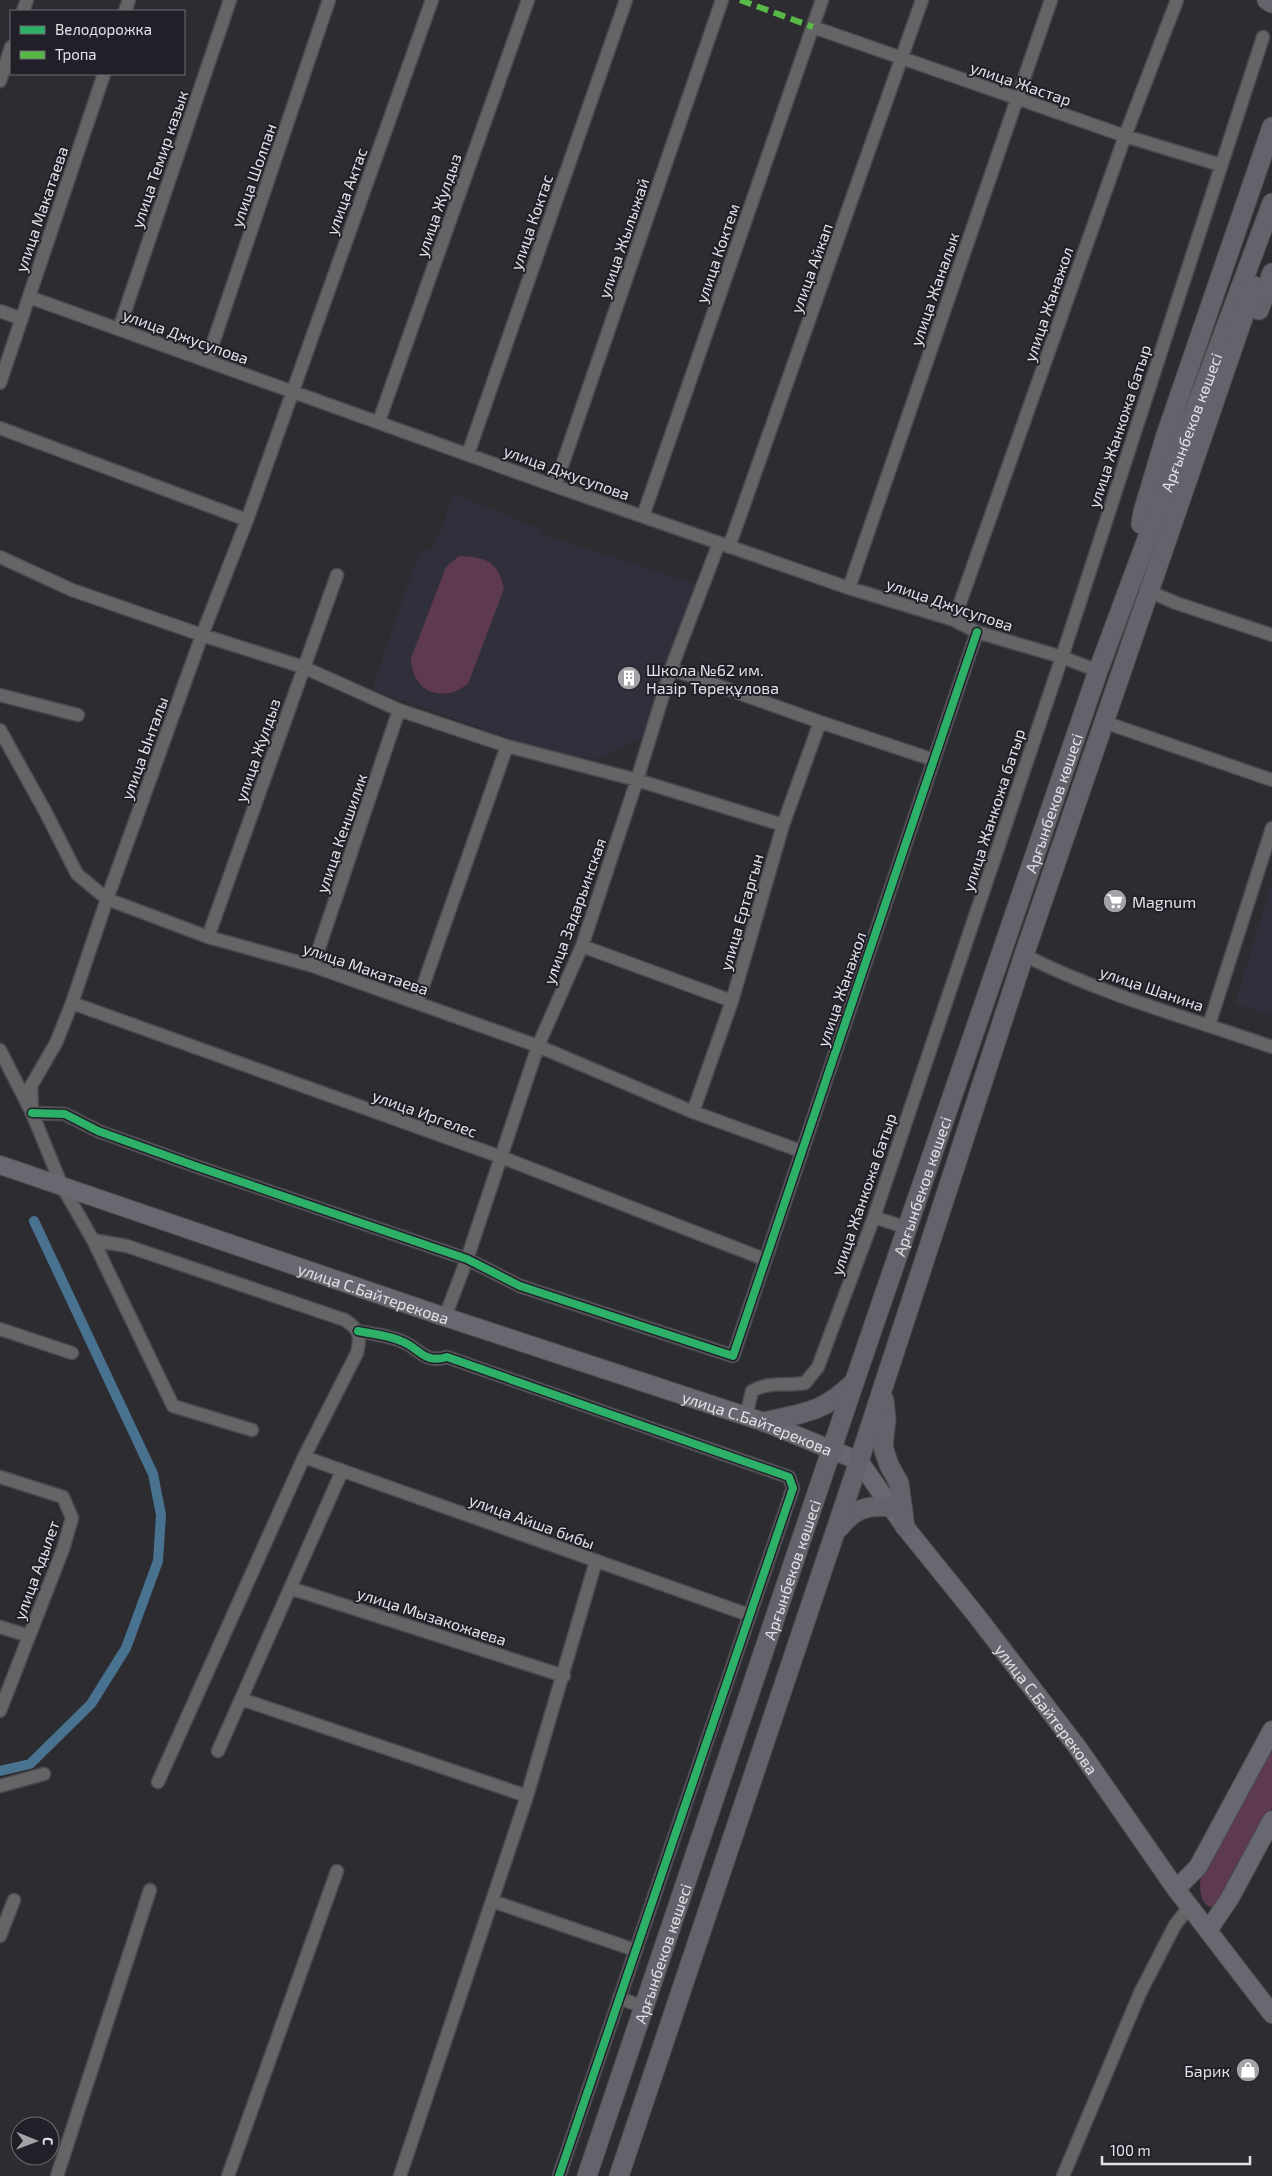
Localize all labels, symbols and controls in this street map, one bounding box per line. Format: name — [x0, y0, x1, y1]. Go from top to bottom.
legend — [10, 10, 185, 75]
text: Велодорожка — [55, 20, 152, 38]
text: Тропа — [55, 45, 97, 63]
street label: улица Жастар — [968, 57, 1074, 110]
street label: улица Темир казык — [127, 87, 193, 231]
street label: улица Шолпан — [226, 121, 281, 230]
street label: улица Макатаева — [11, 144, 72, 275]
street label: улица Актас — [321, 145, 372, 238]
street label: улица Жулдыз — [411, 151, 466, 260]
street label: улица Коктас — [506, 172, 557, 273]
street label: улица Жылыжай — [594, 175, 653, 301]
street label: улица Коктем — [691, 201, 744, 305]
street label: улица Айкап — [786, 220, 837, 316]
street label: улица Жаналык — [906, 229, 963, 349]
street label: улица Жанажол — [1019, 244, 1078, 364]
street label: улица Джусупова — [120, 304, 252, 369]
street label: улица Жанкожа батыр — [1084, 342, 1155, 510]
street label: Арғынбеков көшесі — [1156, 350, 1225, 494]
street label: улица Джусупова — [501, 440, 633, 505]
street label: улица Джусупова — [884, 573, 1016, 636]
place label: Школа №62 им. Назір Төреқұлова — [646, 660, 779, 697]
building icon: Школа №62 им. Назір Төреқұлова — [616, 665, 642, 691]
street label: улица Ынталы — [117, 694, 172, 802]
street label: улица Жулдыз — [230, 696, 285, 805]
street label: улица Жанкожа батыр — [958, 726, 1029, 894]
street label: Арғынбеков көшесі — [1020, 730, 1086, 875]
street label: улица Кеншилик — [312, 770, 371, 895]
street label: улица Задарьинская — [539, 835, 610, 987]
street label: улица Ертаргын — [715, 851, 768, 973]
supermarket icon: Magnum — [1102, 888, 1128, 914]
place label: Magnum — [1132, 892, 1196, 911]
street label: улица Жанажол — [812, 929, 871, 1049]
street label: улица Макатаева — [300, 938, 431, 999]
street label: улица Шанина — [1097, 961, 1207, 1016]
street label: улица Иргелес — [370, 1085, 480, 1142]
street label: улица Жанкожа батыр — [826, 1110, 901, 1278]
street label: Арғынбеков көшесі — [889, 1114, 954, 1258]
street label: улица С.Байтерекова — [295, 1258, 452, 1327]
street label: улица С.Байтерекова — [680, 1386, 835, 1459]
street label: улица Айша бибы — [466, 1489, 597, 1553]
street label: Арғынбеков көшесі — [759, 1497, 824, 1642]
street label: улица Адылет — [9, 1518, 64, 1623]
street label: улица Мызакожаева — [355, 1583, 509, 1650]
street label: улица С.Байтерекова — [991, 1640, 1103, 1778]
street label: Арғынбеков көшесі — [630, 1881, 694, 2026]
shop icon: Барик — [1235, 2057, 1261, 2083]
place label: Барик — [1184, 2061, 1230, 2080]
north arrow — [10, 2116, 60, 2166]
scale bar — [1102, 2134, 1250, 2166]
text: С — [40, 2137, 57, 2146]
text: 100 m — [1110, 2141, 1151, 2159]

